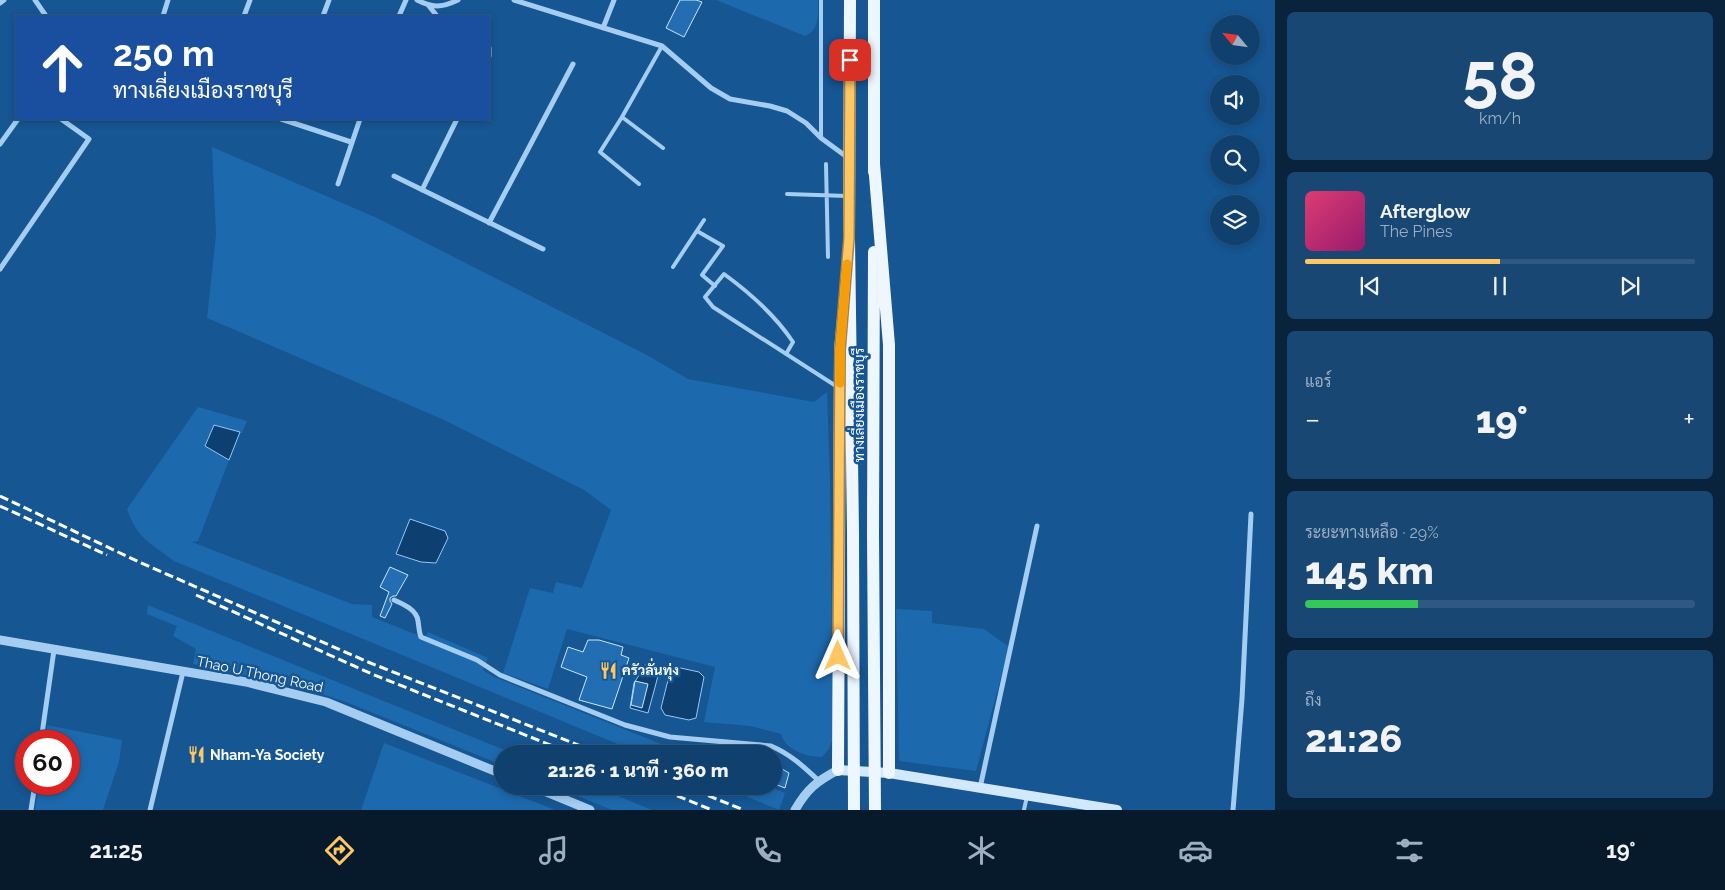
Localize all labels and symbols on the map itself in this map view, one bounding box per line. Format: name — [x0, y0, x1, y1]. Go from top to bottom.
north arrow — [1210, 15, 1260, 65]
pin — [829, 39, 871, 81]
street label: ทางเลี่ยงเมืองราชบุรี — [847, 348, 869, 462]
position arrow — [811, 629, 863, 681]
street label: Thao U Thong Road — [195, 653, 325, 695]
place label: ครัวลั่นทุ่ง — [622, 658, 679, 681]
restaurant icon: ครัวลั่นทุ่ง — [598, 660, 618, 680]
speed limit sign: 60 — [15, 730, 80, 795]
restaurant icon: Nham-Ya Society — [186, 745, 206, 765]
place label: Nham-Ya Society — [210, 747, 325, 763]

